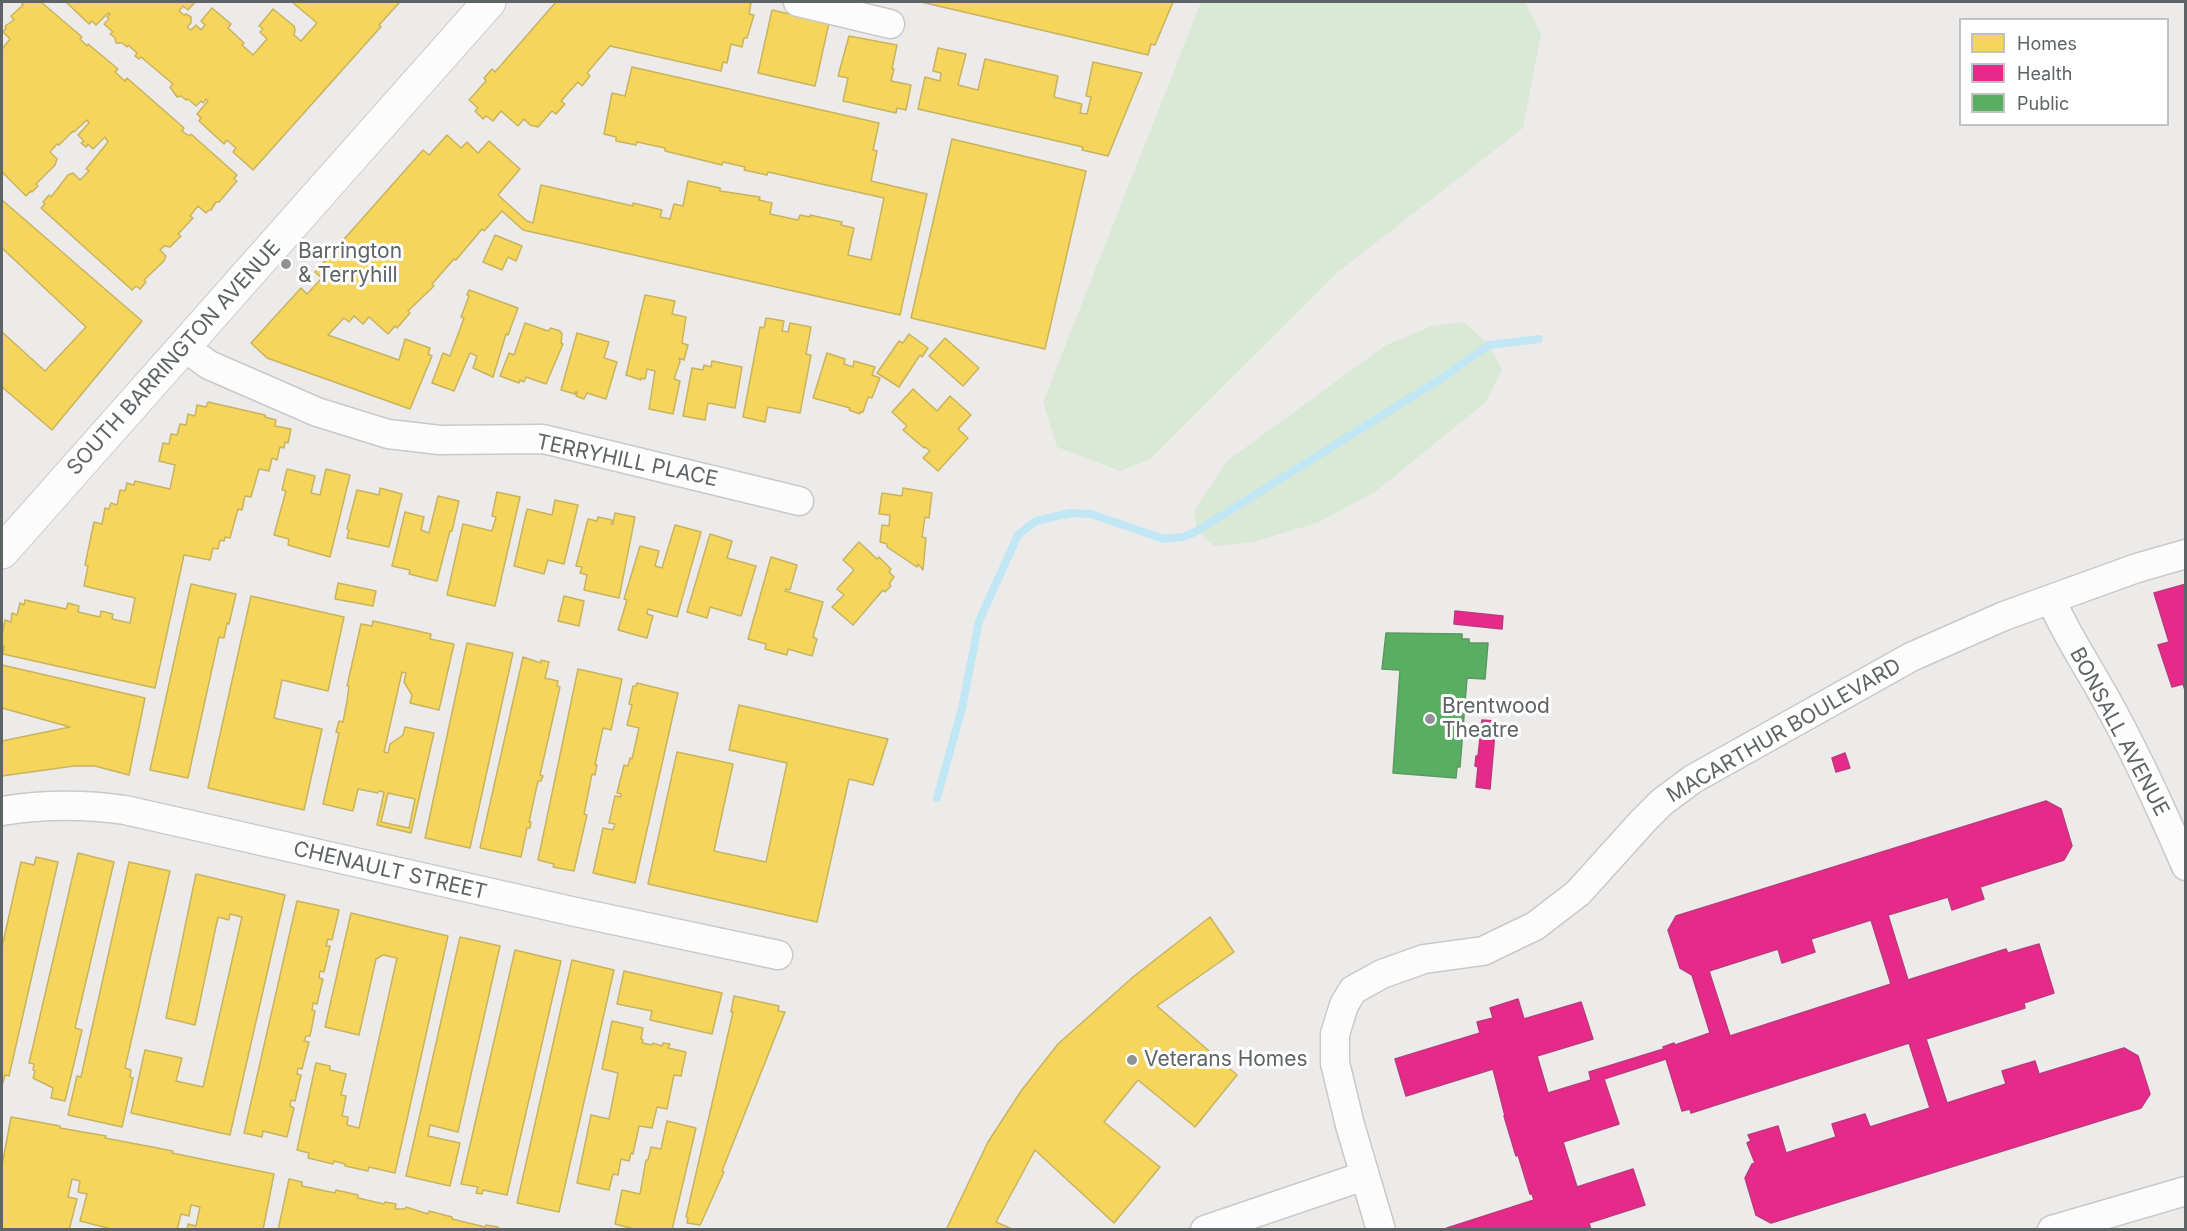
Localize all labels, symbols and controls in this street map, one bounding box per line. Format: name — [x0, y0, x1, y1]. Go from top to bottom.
legend — [1959, 18, 2169, 126]
text: Homes — [2017, 33, 2077, 54]
text: Health — [2017, 63, 2072, 84]
text: Public — [2017, 93, 2069, 114]
street label: SOUTH BARRINGTON AVENUE — [62, 236, 286, 480]
place label: Barrington & Terryhill — [298, 239, 402, 289]
marker: Barrington & Terryhill — [279, 257, 293, 271]
street label: TERRYHILL PLACE — [534, 429, 720, 493]
street label: BONSALL AVENUE — [2064, 643, 2174, 821]
street label: MACARTHUR BOULEVARD — [1663, 654, 1905, 808]
place label: Brentwood Theatre — [1442, 694, 1550, 744]
marker: Brentwood Theatre — [1423, 712, 1437, 726]
street label: CHENAULT STREET — [291, 836, 489, 906]
place label: Veterans Homes — [1144, 1047, 1308, 1073]
marker: Veterans Homes — [1125, 1053, 1139, 1067]

